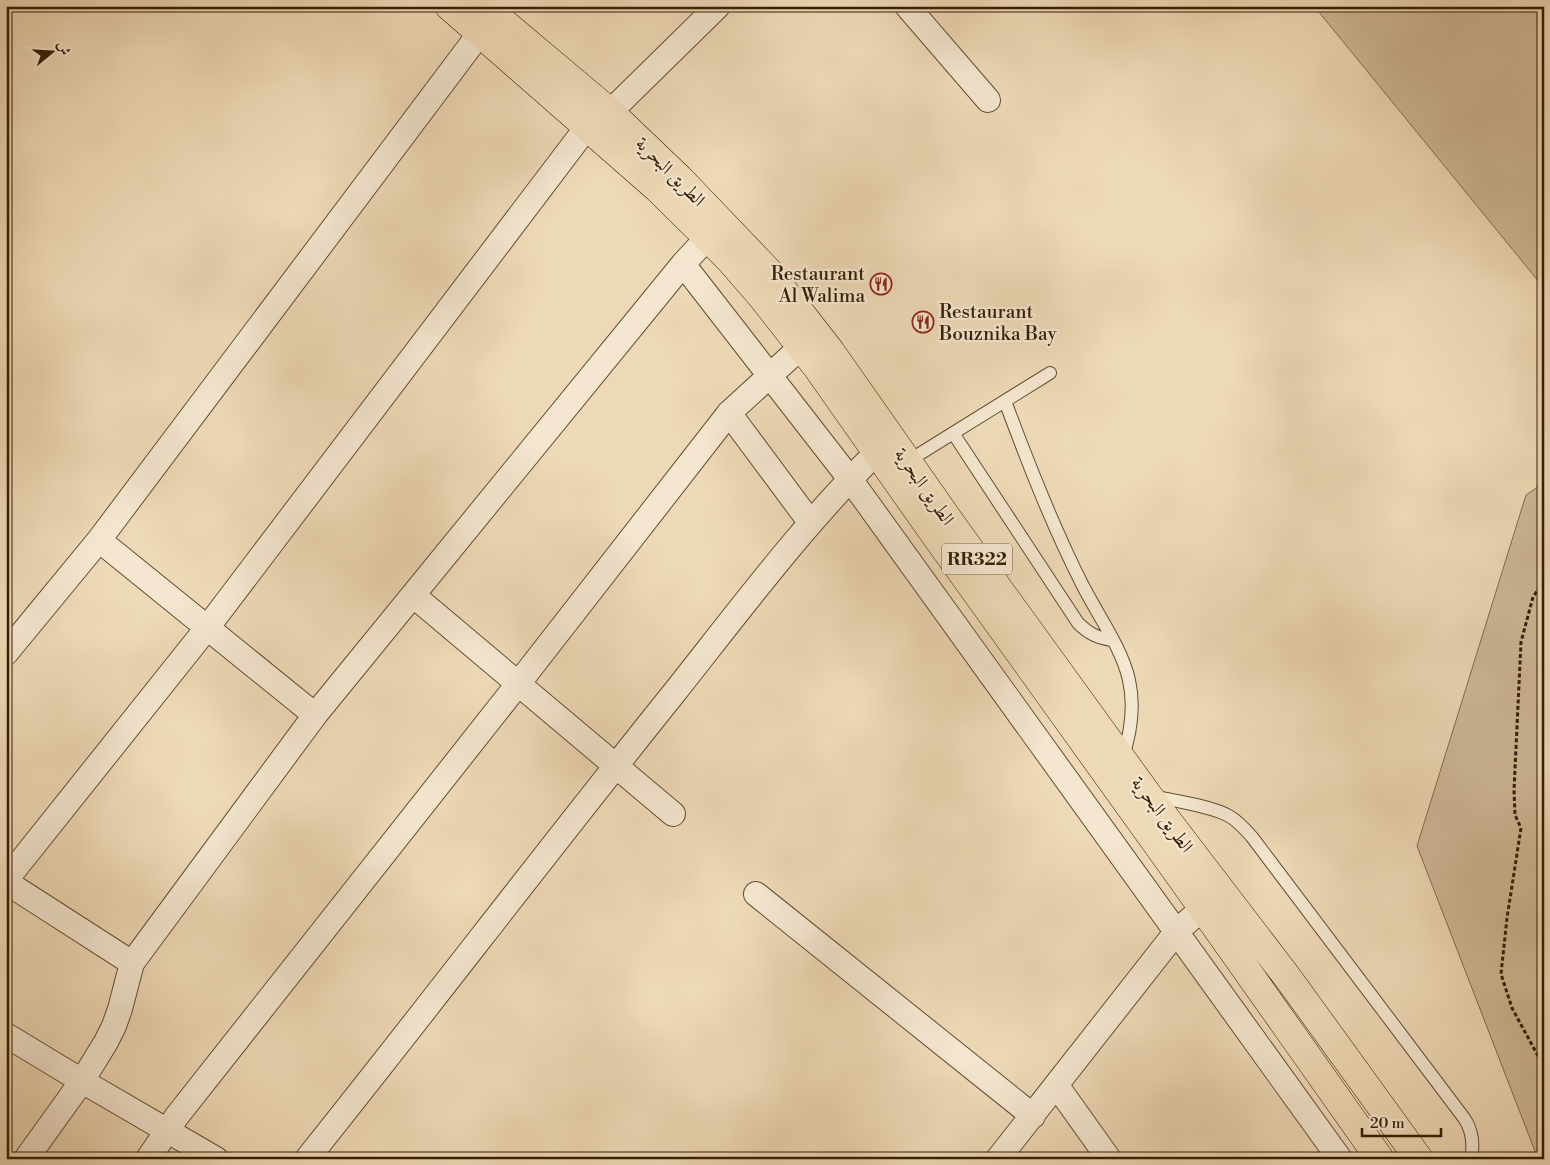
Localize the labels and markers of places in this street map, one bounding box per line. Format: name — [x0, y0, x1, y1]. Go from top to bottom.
place label: Restaurant Al Walima — [771, 262, 865, 308]
restaurant icon: Restaurant Al Walima — [869, 272, 893, 296]
place label: Restaurant Bouznika Bay — [938, 300, 1057, 346]
restaurant icon: Restaurant Bouznika Bay — [911, 310, 935, 334]

